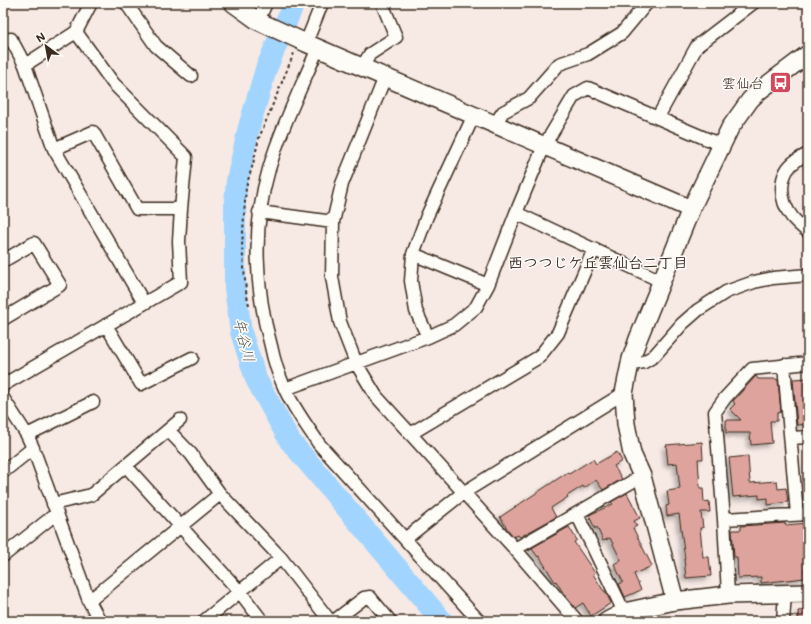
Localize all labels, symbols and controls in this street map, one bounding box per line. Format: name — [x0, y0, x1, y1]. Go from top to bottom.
north arrow — [26, 26, 66, 66]
text: N — [33, 29, 48, 46]
bus stop icon: 雲仙台 — [767, 69, 793, 95]
place label: 雲仙台 — [722, 73, 764, 92]
district label: 西つつじケ丘雲仙台二丁目 — [508, 252, 688, 272]
water label: 年谷川 — [230, 316, 260, 364]

